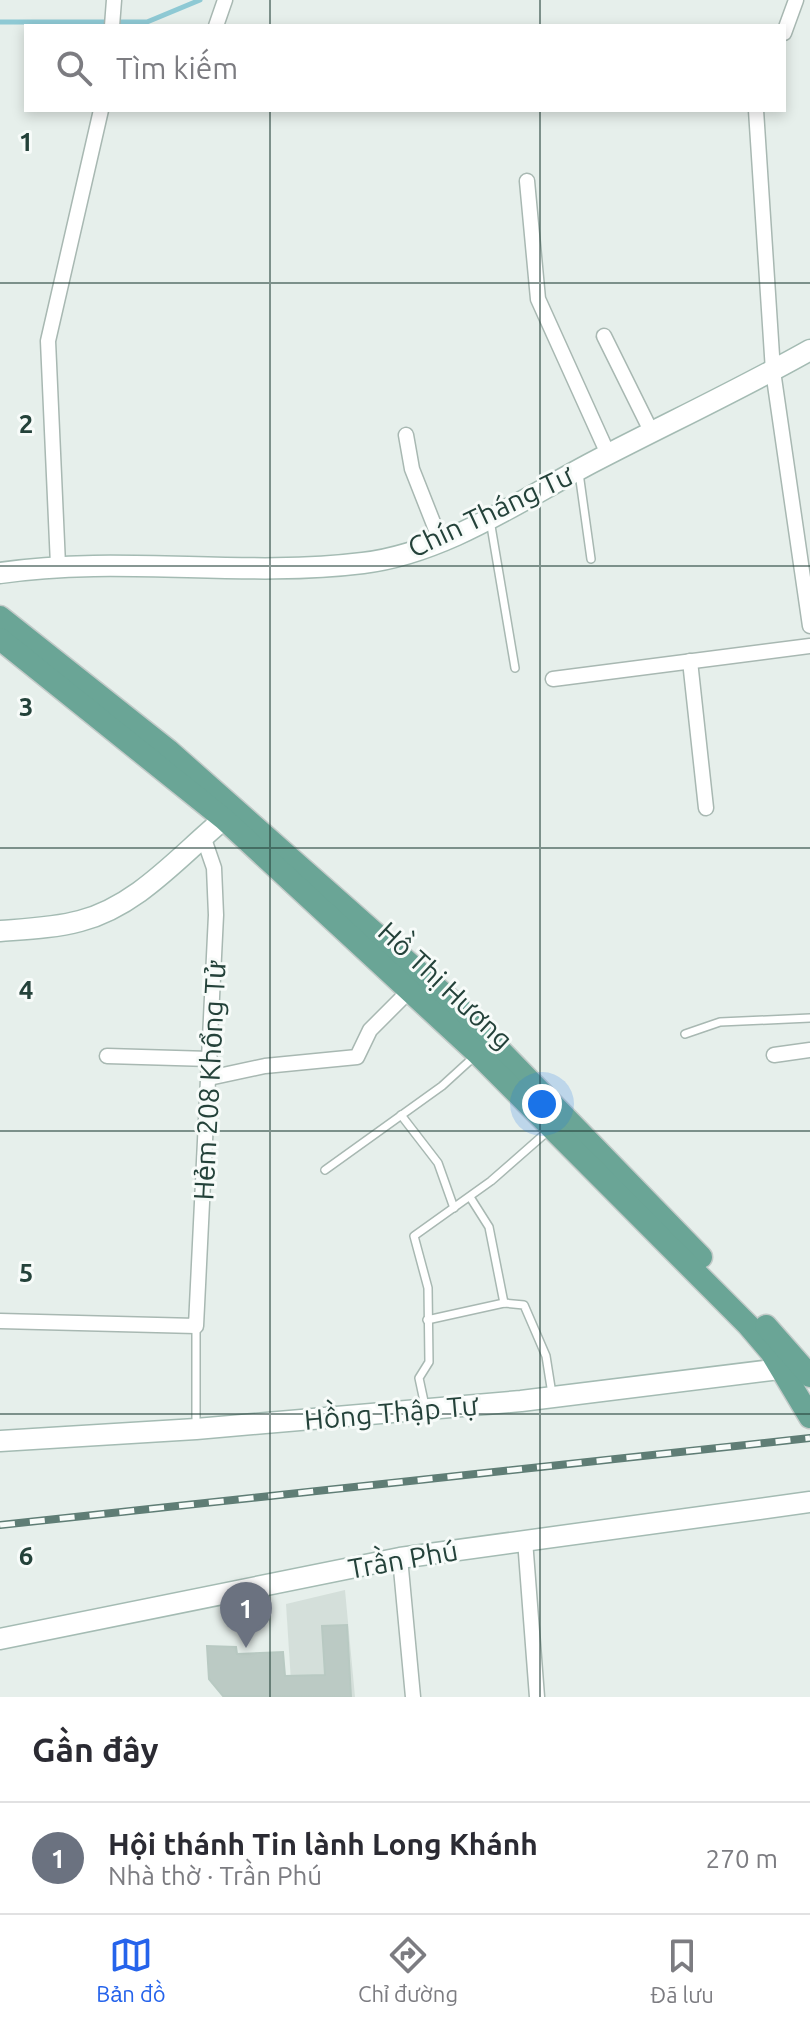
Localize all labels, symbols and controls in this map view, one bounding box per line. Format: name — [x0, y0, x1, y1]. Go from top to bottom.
search box — [24, 24, 786, 112]
icon: search — [52, 46, 96, 90]
text: Tìm kiếm — [116, 51, 238, 85]
text: 1 — [19, 127, 33, 156]
text: 2 — [19, 409, 33, 438]
street label: Chín Tháng Tư — [403, 459, 579, 563]
text: 3 — [19, 692, 33, 721]
street label: Hồ Thị Hương — [373, 913, 521, 1055]
street label: Hẻm 208 Khổng Tử — [187, 959, 231, 1201]
text: 4 — [19, 975, 33, 1004]
your location — [522, 1084, 562, 1124]
text: 5 — [19, 1258, 33, 1287]
street label: Hồng Thập Tự — [303, 1386, 481, 1435]
street label: Trần Phú — [345, 1531, 460, 1584]
text: 6 — [19, 1541, 33, 1570]
pin: 1 — [220, 1582, 272, 1648]
text: Gần đây — [32, 1730, 159, 1768]
text: Hội thánh Tin lành Long Khánh — [108, 1827, 538, 1861]
text: 1 — [51, 1844, 65, 1873]
text: 270 m — [706, 1844, 778, 1873]
text: Nhà thờ · Trần Phú — [108, 1861, 322, 1890]
tab: Bản đồ — [96, 1933, 166, 2008]
tab: Chỉ đường — [358, 1933, 458, 2008]
tab: Đã lưu — [650, 1934, 714, 2007]

